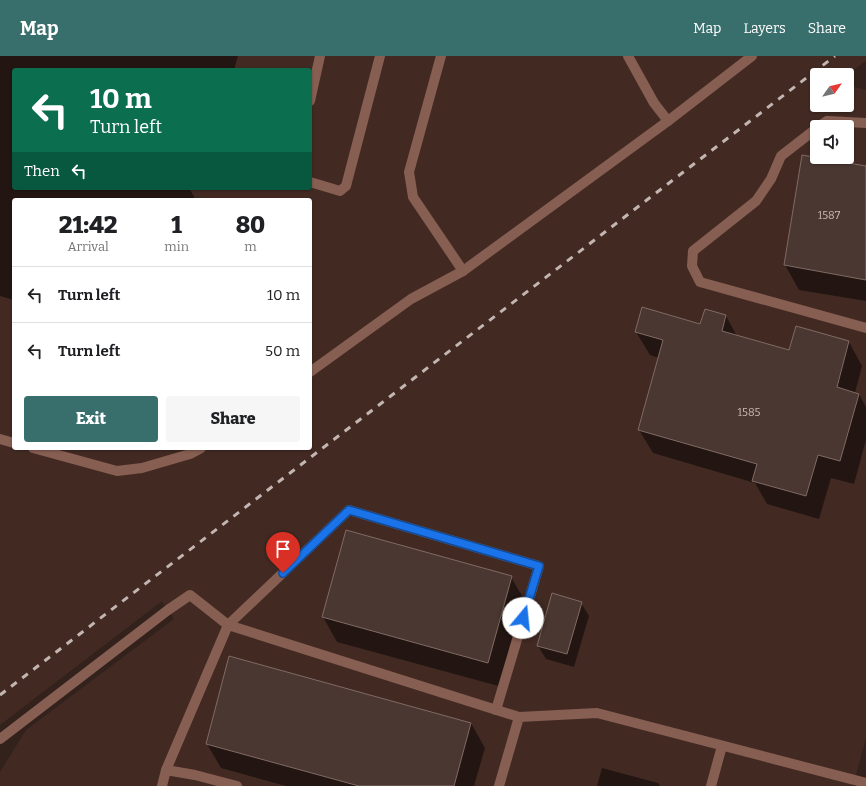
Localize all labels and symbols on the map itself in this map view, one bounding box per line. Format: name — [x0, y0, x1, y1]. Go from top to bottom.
north arrow — [810, 68, 854, 112]
house number: 1587 — [818, 209, 841, 222]
house number: 1585 — [738, 406, 761, 419]
pin — [266, 532, 300, 573]
position arrow — [502, 597, 544, 639]

